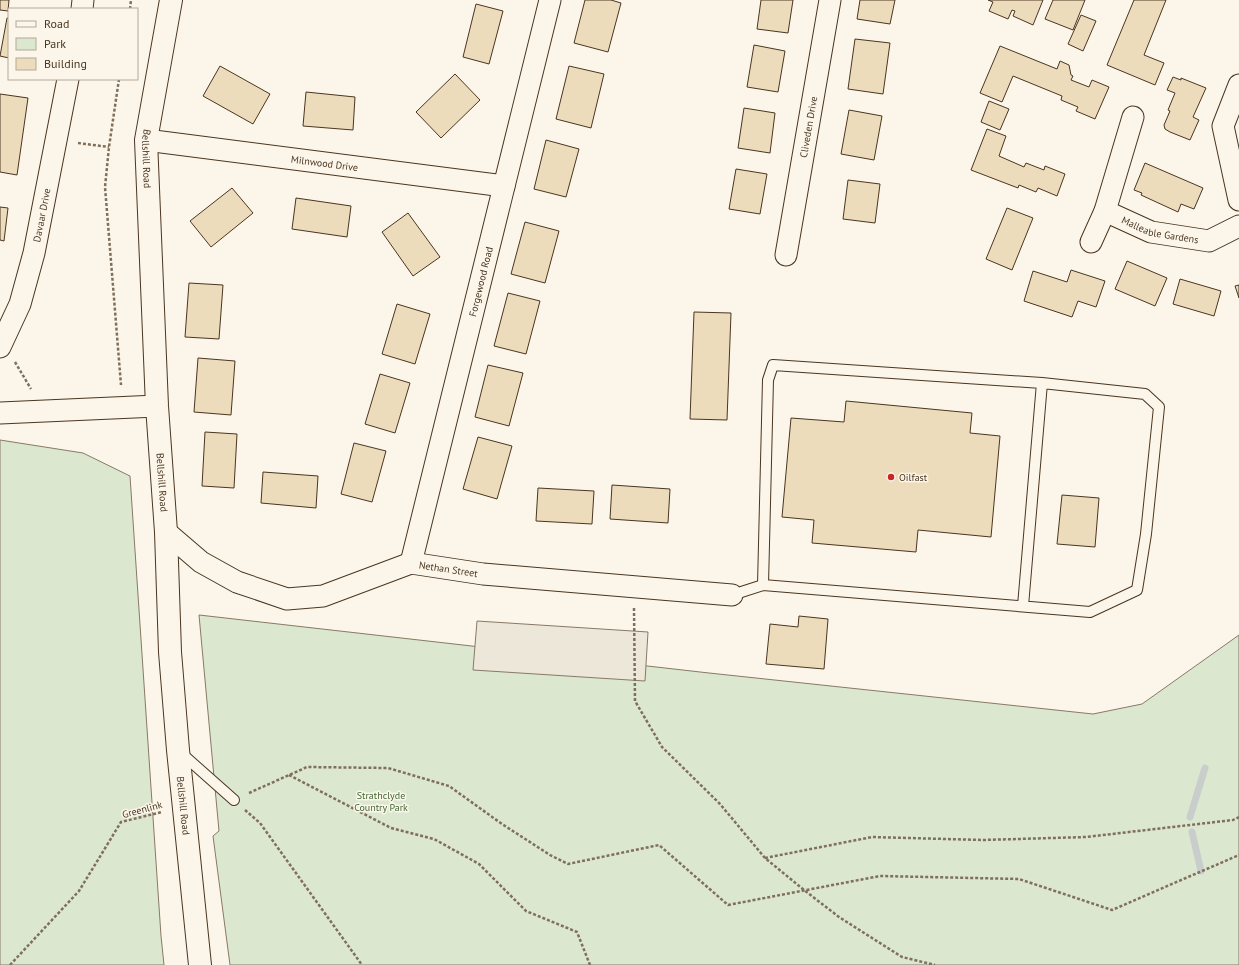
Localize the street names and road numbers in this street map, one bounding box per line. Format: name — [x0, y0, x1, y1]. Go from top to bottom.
street label: Cliveden Drive — [797, 95, 820, 159]
street label: Bellshill Road — [139, 128, 154, 188]
street label: Milnwood Drive — [290, 153, 359, 174]
street label: Davaar Drive — [30, 187, 54, 243]
street label: Malleable Gardens — [1119, 213, 1199, 246]
street label: Forgewood Road — [466, 245, 496, 318]
street label: Bellshill Road — [153, 453, 171, 512]
street label: Nethan Street — [418, 558, 479, 580]
street label: Bellshill Road — [174, 776, 193, 836]
street label: Greenlink — [121, 798, 164, 821]

